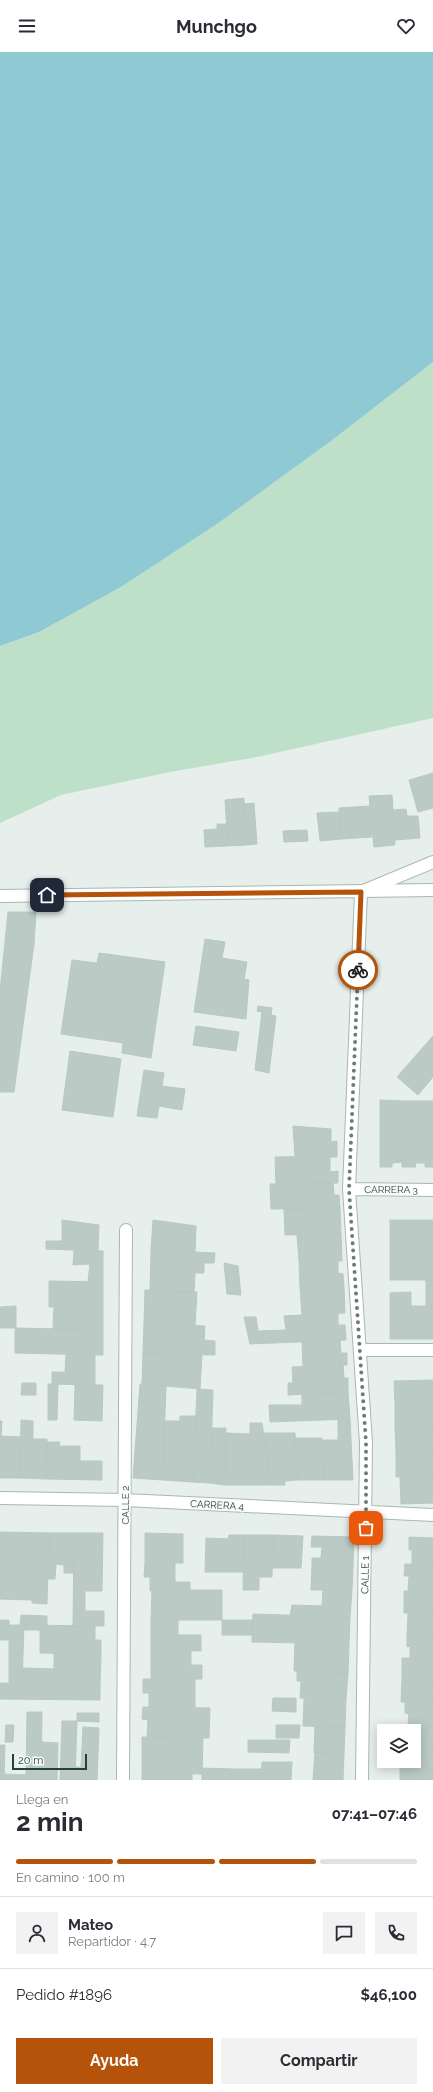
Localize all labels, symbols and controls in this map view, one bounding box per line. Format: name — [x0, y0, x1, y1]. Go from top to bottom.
icon: menu — [16, 15, 38, 37]
icon: heart — [395, 15, 417, 37]
text: Munchgo — [176, 16, 257, 37]
pin — [30, 878, 64, 912]
icon: home — [36, 884, 58, 906]
courier — [338, 950, 378, 990]
icon: bike — [347, 959, 369, 981]
street label: CARRERA 3 — [364, 1184, 418, 1195]
street label: CALLE 2 — [120, 1485, 131, 1525]
street label: CARRERA 4 — [190, 1498, 245, 1512]
pin — [349, 1511, 383, 1545]
icon: bag — [355, 1517, 377, 1539]
street label: CALLE 1 — [359, 1555, 371, 1594]
map controls — [377, 1724, 421, 1768]
button: layers — [377, 1724, 421, 1768]
scale bar — [12, 1752, 87, 1771]
text: 20 m — [18, 1754, 43, 1767]
text: Llega en — [16, 1792, 68, 1807]
text: 07:41–07:46 — [332, 1805, 417, 1823]
text: 2 min — [16, 1807, 83, 1837]
text: En camino · 100 m — [16, 1870, 125, 1885]
button: person — [16, 1912, 58, 1954]
button: chat — [323, 1912, 365, 1954]
button: phone — [375, 1912, 417, 1954]
text: Mateo — [68, 1916, 113, 1934]
text: Repartidor · 4.7 — [68, 1934, 156, 1949]
text: Pedido #1896 — [16, 1986, 112, 2004]
text: $46,100 — [361, 1986, 417, 2004]
button: Ayuda — [16, 2038, 213, 2084]
button: Compartir — [221, 2038, 417, 2084]

